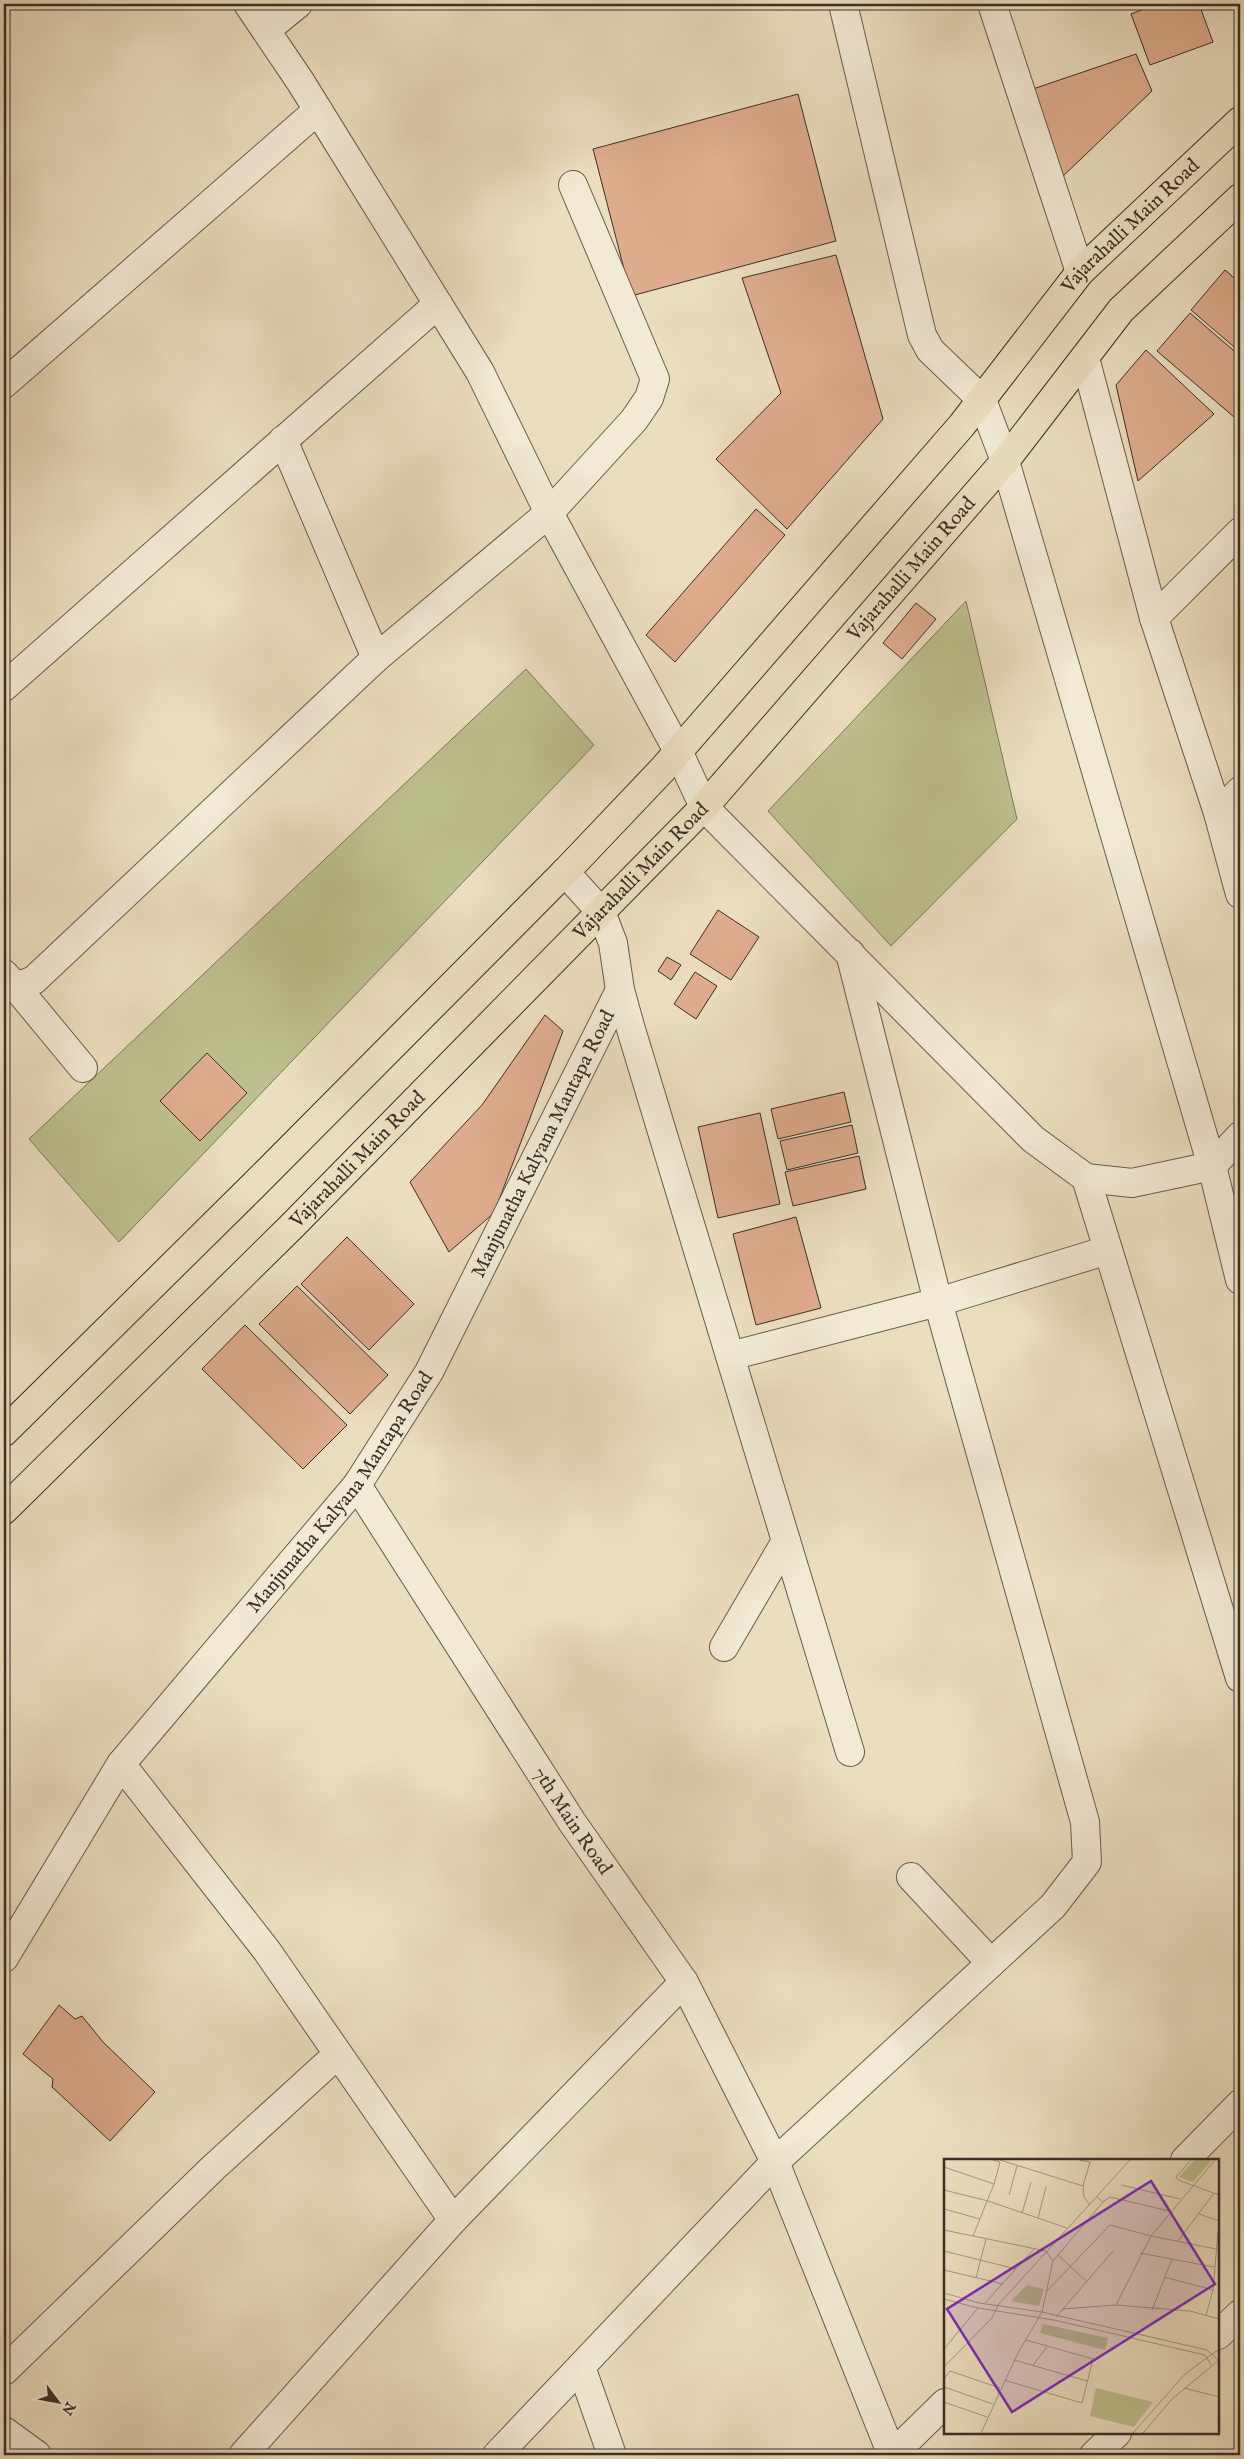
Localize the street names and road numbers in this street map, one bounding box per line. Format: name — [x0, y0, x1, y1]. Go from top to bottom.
street label: Vajarahalli Main Road — [1055, 153, 1205, 299]
street label: Vajarahalli Main Road — [841, 491, 981, 647]
street label: Vajarahalli Main Road — [567, 797, 714, 946]
street label: Manjunatha Kalyana Mantapa Road — [466, 1006, 621, 1282]
street label: Vajarahalli Main Road — [284, 1085, 431, 1234]
street label: Manjunatha Kalyana Mantapa Road — [242, 1367, 439, 1618]
street label: 7th Main Road — [528, 1762, 618, 1880]

